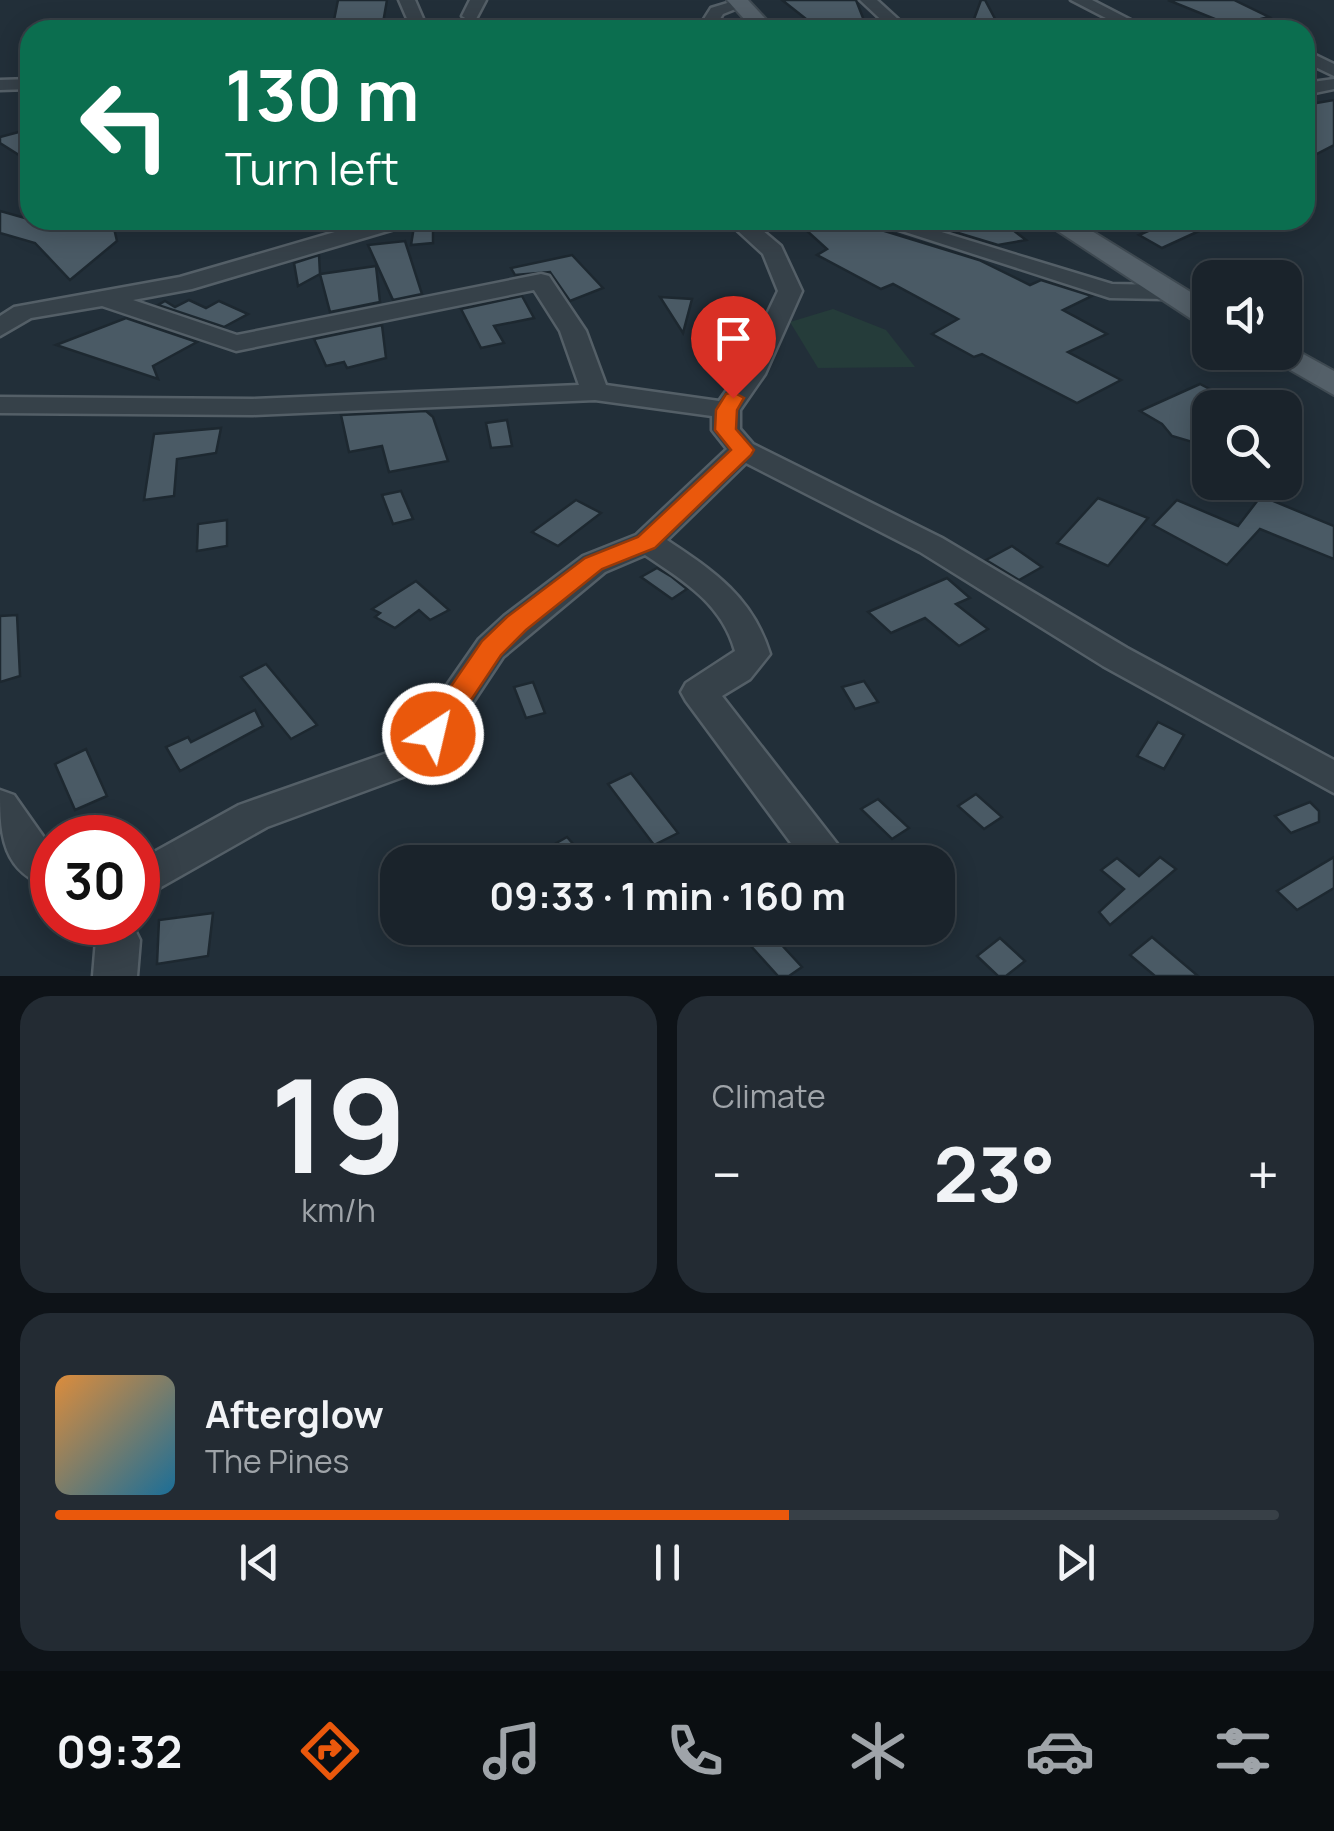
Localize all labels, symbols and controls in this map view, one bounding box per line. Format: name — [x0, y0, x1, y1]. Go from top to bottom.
text: 130 m — [225, 46, 419, 142]
icon: left — [60, 60, 190, 190]
text: Turn left — [225, 137, 399, 199]
map controls — [1192, 260, 1302, 500]
button: sound — [1192, 260, 1302, 370]
pin — [691, 296, 776, 399]
icon: arrive — [706, 311, 761, 366]
button: search — [1192, 390, 1302, 500]
position arrow — [381, 682, 485, 786]
speed limit sign: 30 — [30, 815, 160, 945]
text: 09:33 · 1 min · 160 m — [489, 869, 846, 921]
text: 19 — [270, 1034, 407, 1212]
text: Climate — [712, 1074, 826, 1118]
text: 23° — [933, 1122, 1056, 1225]
text: − — [712, 1136, 742, 1212]
text: + — [1247, 1136, 1279, 1212]
text: km/h — [301, 1188, 376, 1232]
text: Afterglow — [205, 1387, 384, 1439]
text: The Pines — [205, 1439, 349, 1483]
icon: previous — [232, 1535, 287, 1590]
icon: pause — [640, 1535, 695, 1590]
icon: next — [1048, 1535, 1103, 1590]
icon: directions — [295, 1716, 365, 1786]
icon: music — [477, 1716, 547, 1786]
icon: phone — [660, 1716, 730, 1786]
icon: climate — [843, 1716, 913, 1786]
icon: car — [1025, 1716, 1095, 1786]
icon: filters — [1208, 1716, 1278, 1786]
text: 09:32 — [56, 1720, 182, 1782]

